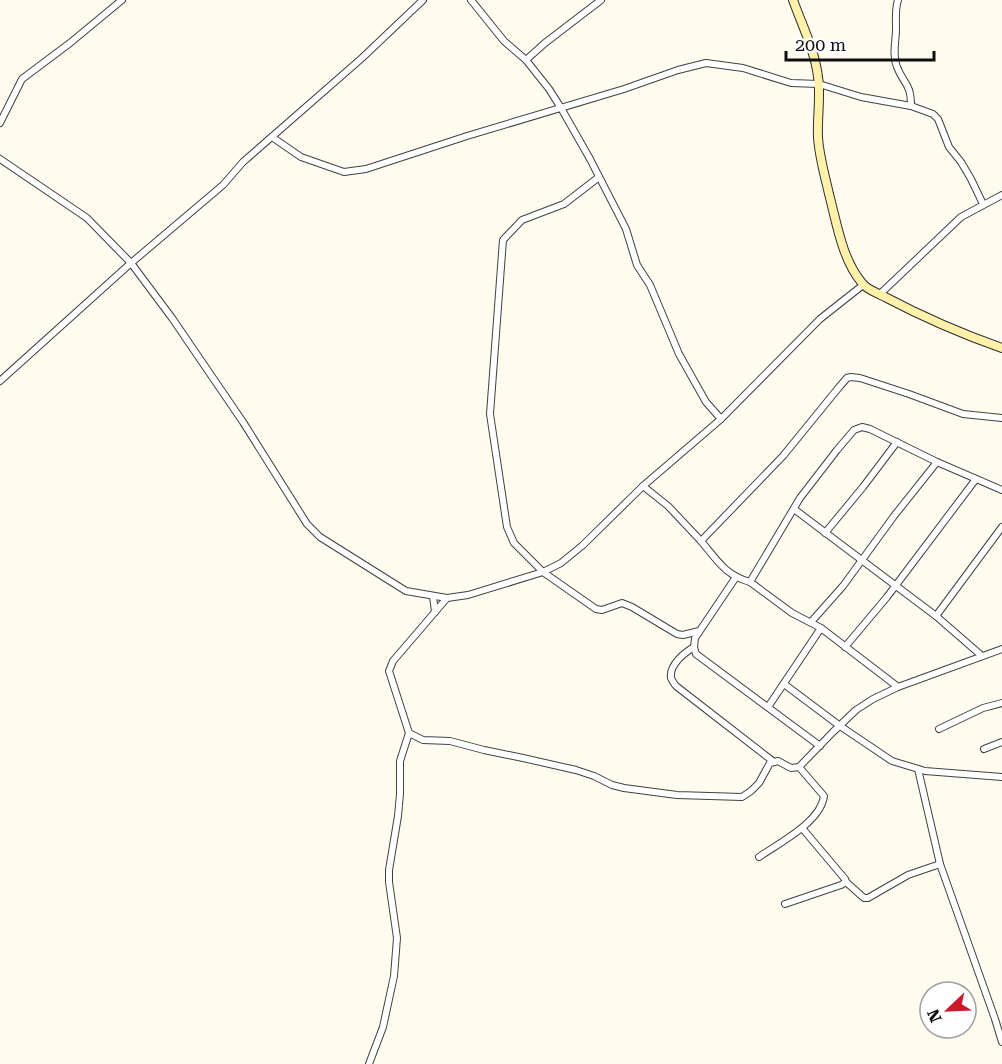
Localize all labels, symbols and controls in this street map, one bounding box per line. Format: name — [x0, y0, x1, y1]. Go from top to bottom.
scale bar — [786, 24, 934, 62]
text: 200 m — [795, 34, 846, 55]
north arrow — [918, 980, 978, 1040]
text: N — [923, 1006, 946, 1025]

